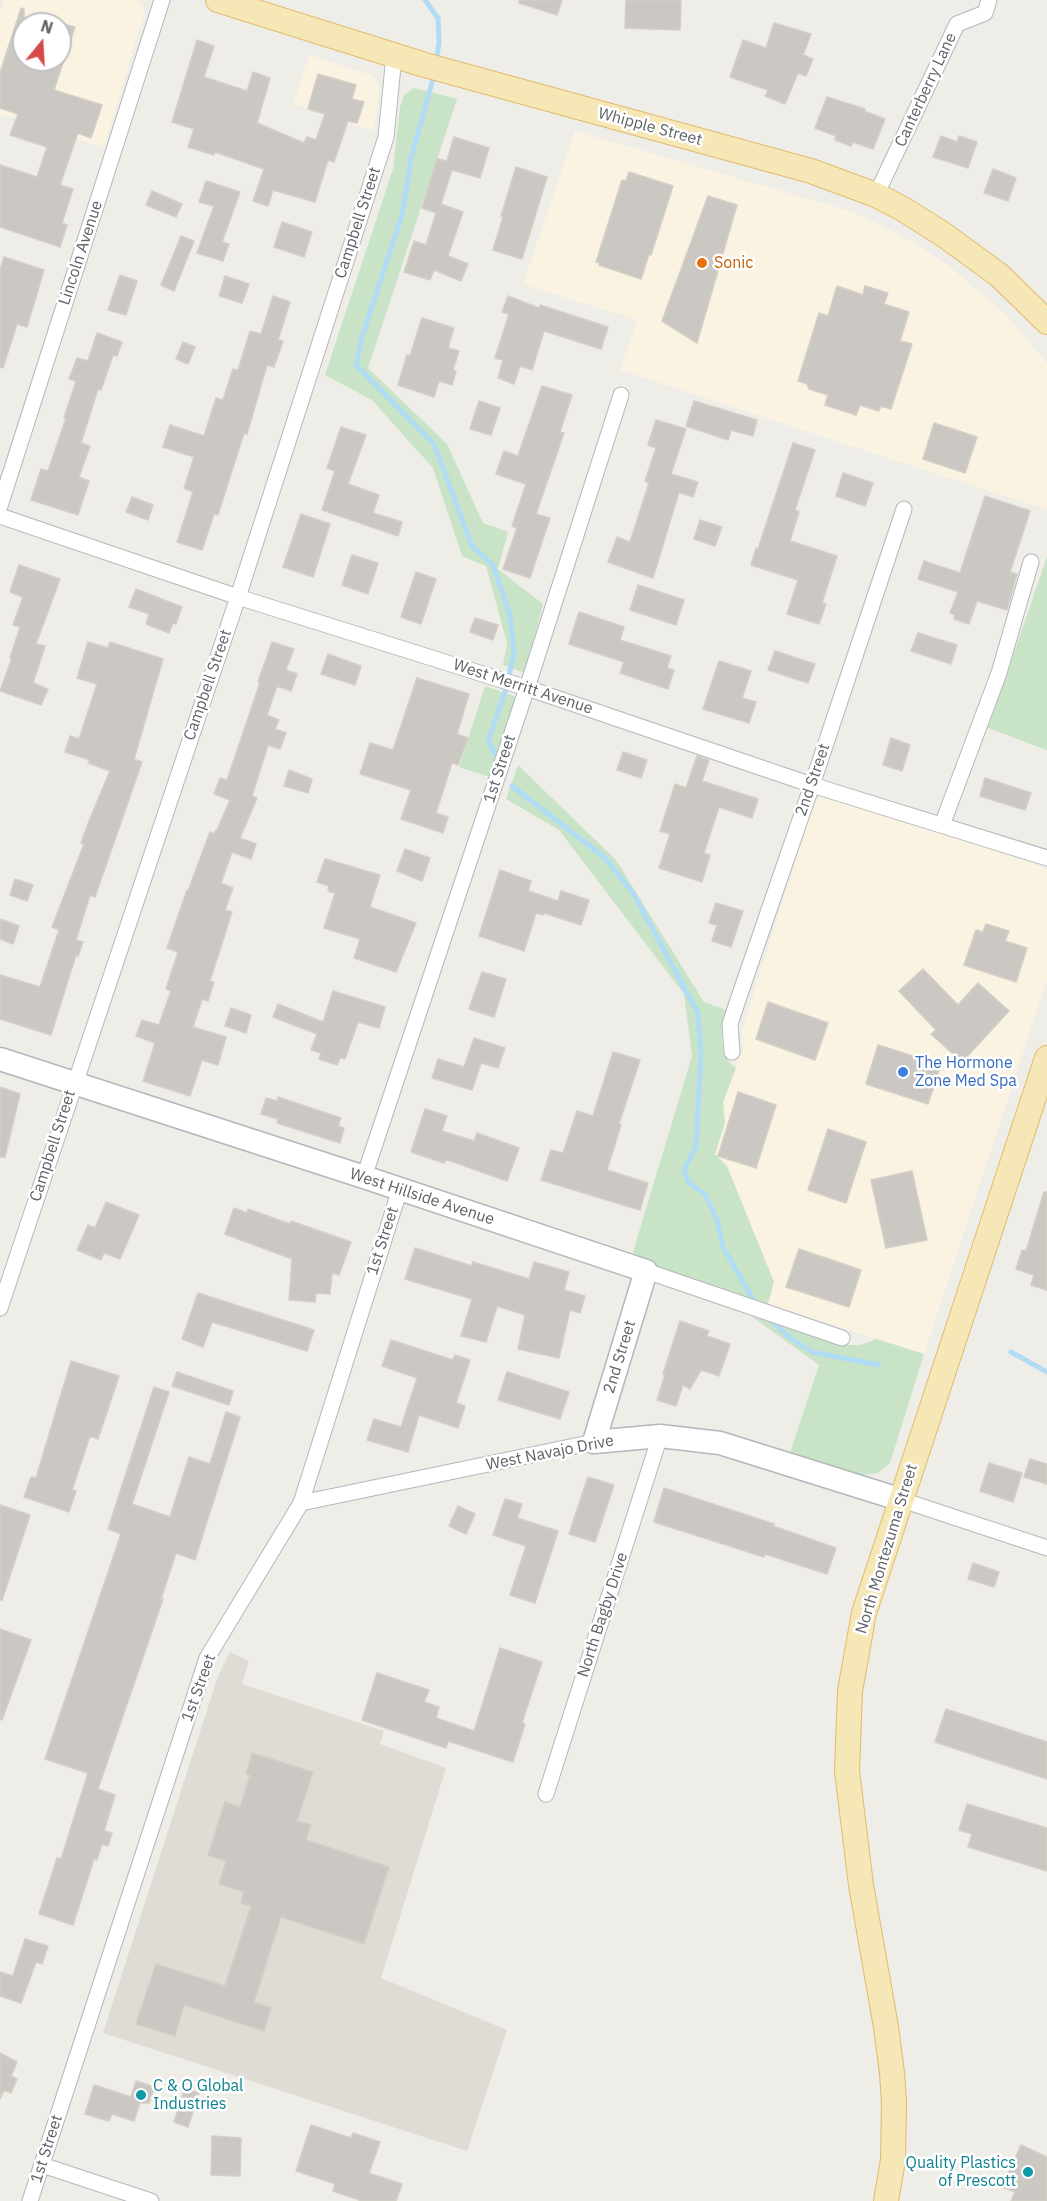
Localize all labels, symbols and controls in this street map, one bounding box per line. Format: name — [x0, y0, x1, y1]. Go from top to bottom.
north arrow — [12, 12, 72, 72]
text: N — [38, 15, 56, 38]
street label: Canterberry Lane — [891, 30, 961, 150]
street label: Whipple Street — [596, 104, 704, 150]
street label: Campbell Street — [331, 165, 385, 281]
street label: Lincoln Avenue — [55, 198, 107, 308]
place label: Sonic — [714, 253, 753, 273]
marker: Sonic — [695, 256, 709, 270]
street label: Campbell Street — [180, 627, 236, 743]
street label: West Merritt Avenue — [451, 655, 595, 719]
street label: 1st Street — [480, 732, 520, 806]
street label: 2nd Street — [792, 741, 834, 819]
place label: The Hormone Zone Med Spa — [915, 1053, 1017, 1091]
marker: The Hormone Zone Med Spa — [896, 1065, 910, 1079]
street label: Campbell Street — [26, 1088, 80, 1204]
street label: West Hillside Avenue — [347, 1165, 497, 1229]
street label: 1st Street — [363, 1204, 403, 1278]
street label: 2nd Street — [600, 1318, 640, 1396]
street label: West Navajo Drive — [484, 1431, 616, 1475]
street label: North Montezuma Street — [852, 1462, 922, 1636]
street label: North Bagby Drive — [574, 1550, 632, 1680]
street label: 1st Street — [178, 1652, 220, 1724]
place label: C & O Global Industries — [153, 2076, 243, 2114]
marker: C & O Global Industries — [134, 2088, 148, 2102]
street label: 1st Street — [27, 2112, 67, 2186]
place label: Quality Plastics of Prescott — [906, 2153, 1016, 2191]
marker: Quality Plastics of Prescott — [1021, 2165, 1035, 2179]

